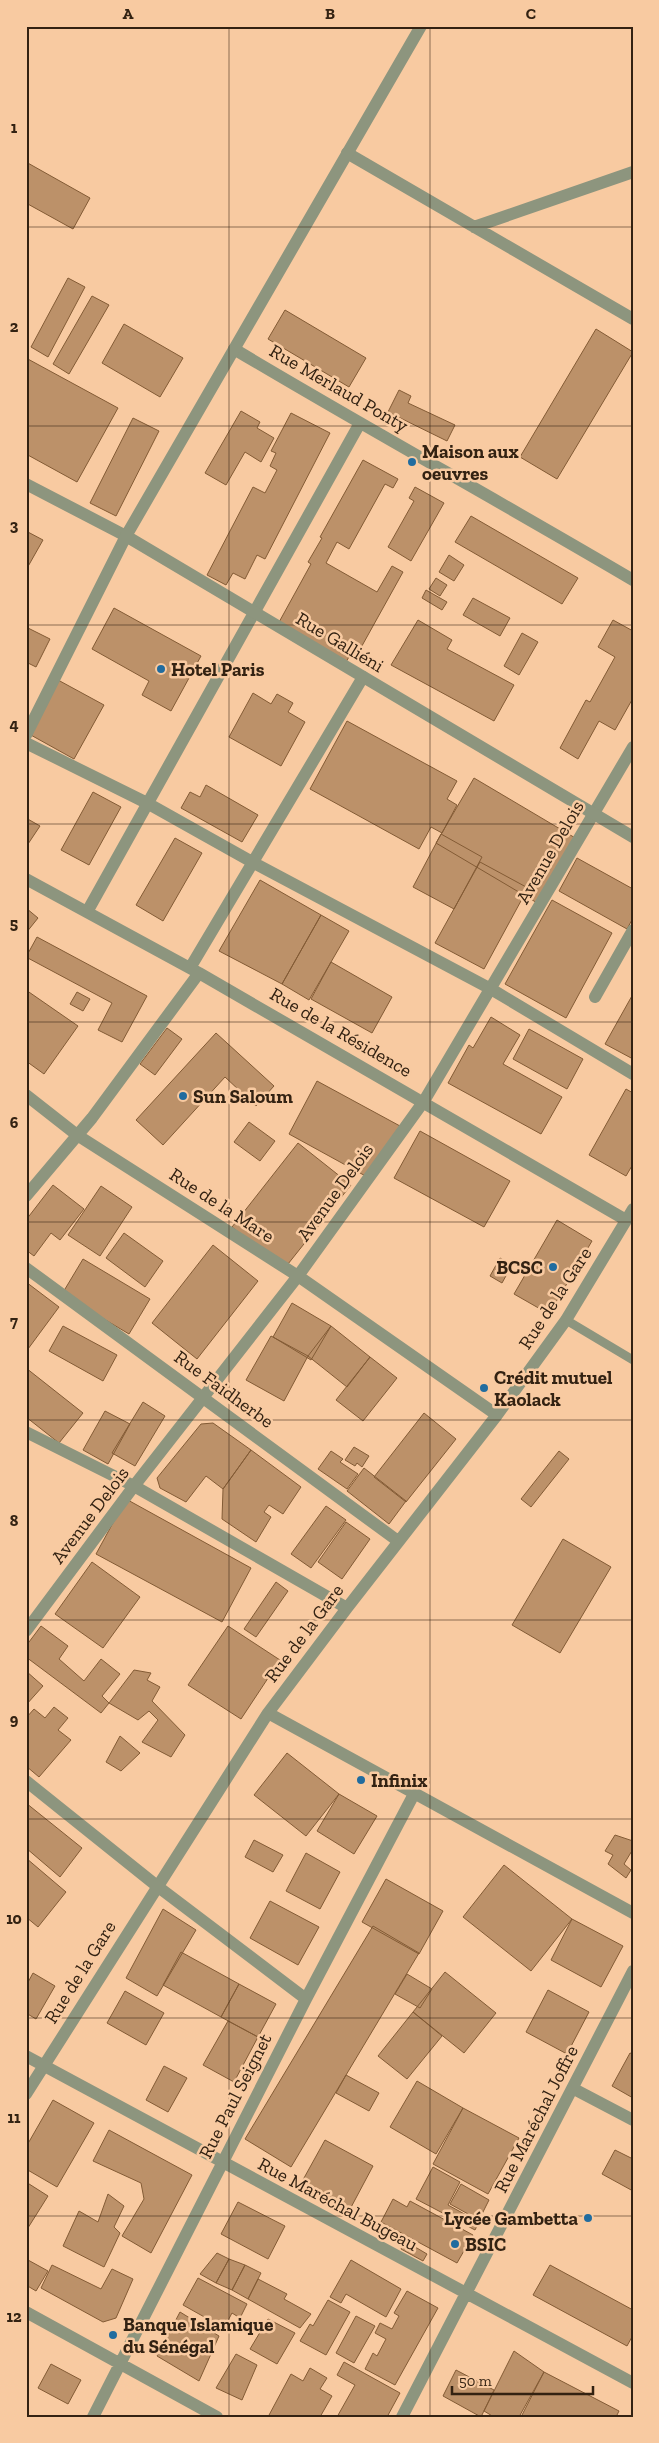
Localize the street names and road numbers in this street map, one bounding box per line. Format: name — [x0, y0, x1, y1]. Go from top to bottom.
street label: Rue Merlaud Ponty — [266, 339, 413, 437]
street label: Rue Galliéni — [292, 607, 388, 677]
street label: Avenue Delois — [511, 796, 589, 908]
street label: Rue de la Résidence — [266, 982, 416, 1082]
street label: Avenue Delois — [292, 1139, 378, 1245]
street label: Rue de la Mare — [165, 1163, 279, 1247]
street label: Rue de la Gare — [513, 1243, 597, 1353]
street label: Rue Faidherbe — [170, 1345, 278, 1433]
street label: Avenue Delois — [46, 1462, 134, 1568]
street label: Rue de la Gare — [260, 1579, 348, 1687]
street label: Rue de la Gare — [39, 1916, 121, 2028]
street label: Rue Paul Seignet — [194, 2030, 276, 2162]
street label: Rue Maréchal Joffre — [489, 2041, 583, 2197]
street label: Rue Maréchal Bugeau — [254, 2152, 422, 2256]

